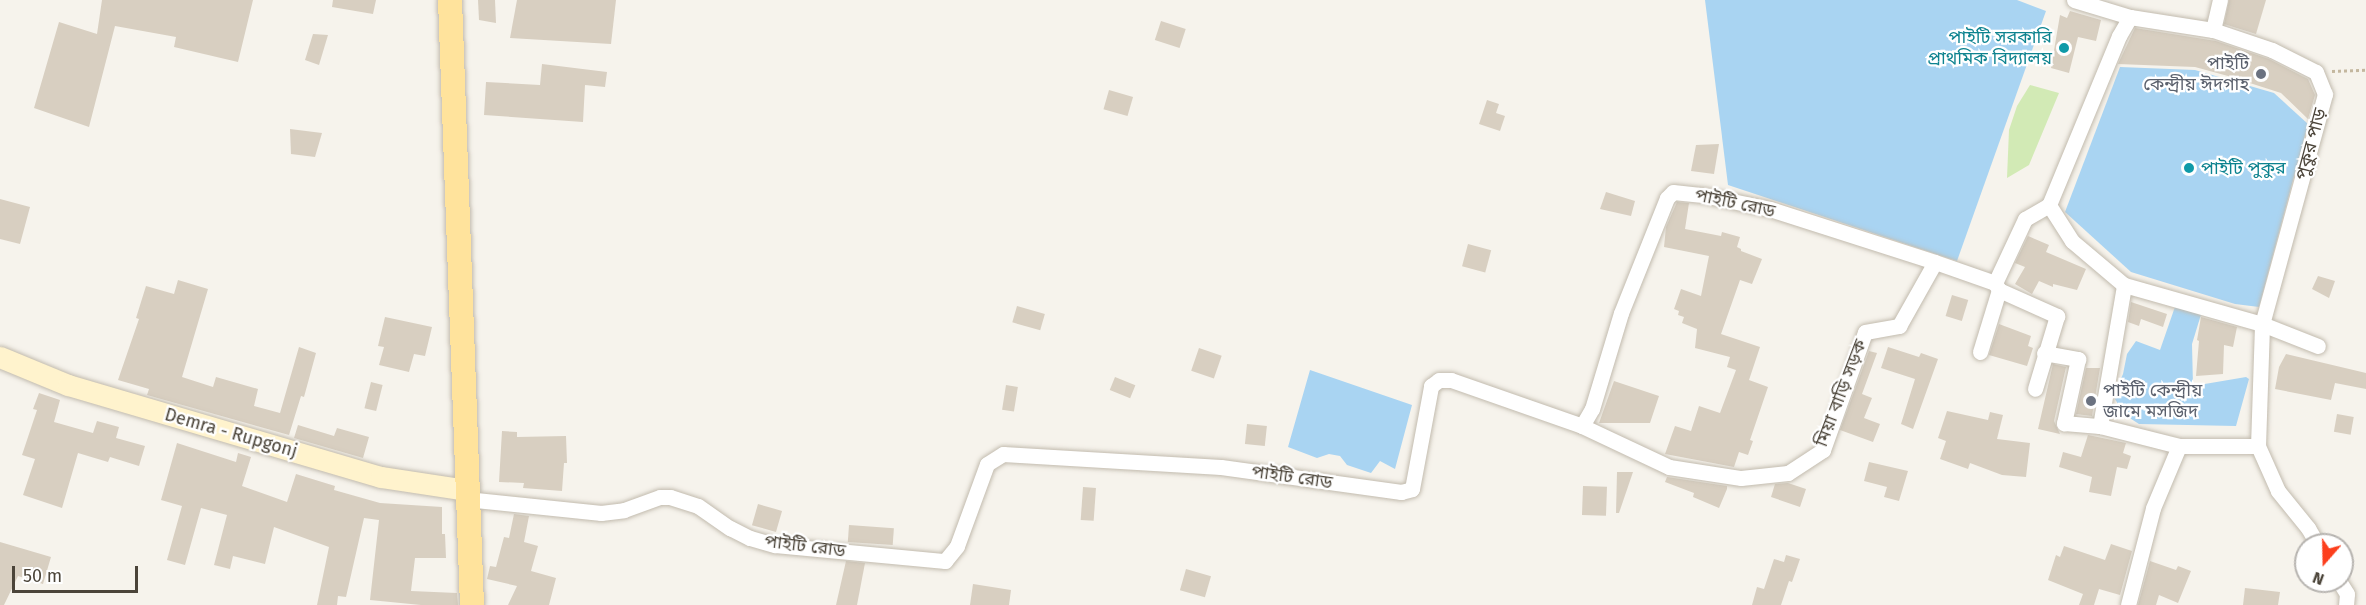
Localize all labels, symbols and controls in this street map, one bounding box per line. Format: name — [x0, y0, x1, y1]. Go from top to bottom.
place label: পাইটি সরকারি প্রাথমিক বিদ্যালয় — [1927, 27, 2052, 70]
marker: পাইটি সরকারি প্রাথমিক বিদ্যালয় — [2057, 41, 2071, 55]
place label: পাইটি কেন্দ্রীয় ঈদগাহ — [2143, 53, 2249, 96]
marker: পাইটি কেন্দ্রীয় ঈদগাহ — [2254, 67, 2268, 81]
street label: পুকুর পাড় — [2291, 106, 2331, 182]
place label: পাইটি পুকুর — [2201, 157, 2286, 179]
marker: পাইটি পুকুর — [2182, 161, 2196, 175]
street label: পাইটি রোড — [1693, 184, 1777, 222]
street label: মিয়া বাড়ি সড়ক — [1811, 336, 1871, 450]
place label: পাইটি কেন্দ্রীয় জামে মসজিদ — [2103, 380, 2202, 422]
marker: পাইটি কেন্দ্রীয় জামে মসজিদ — [2084, 394, 2098, 408]
street label: Demra - Rupgonj — [162, 404, 300, 462]
street label: পাইটি রোড — [1250, 461, 1334, 493]
street label: পাইটি রোড — [763, 530, 847, 562]
north arrow — [2294, 533, 2354, 593]
scale bar — [15, 554, 141, 592]
text: 50 m — [23, 565, 62, 587]
text: N — [2310, 568, 2327, 589]

